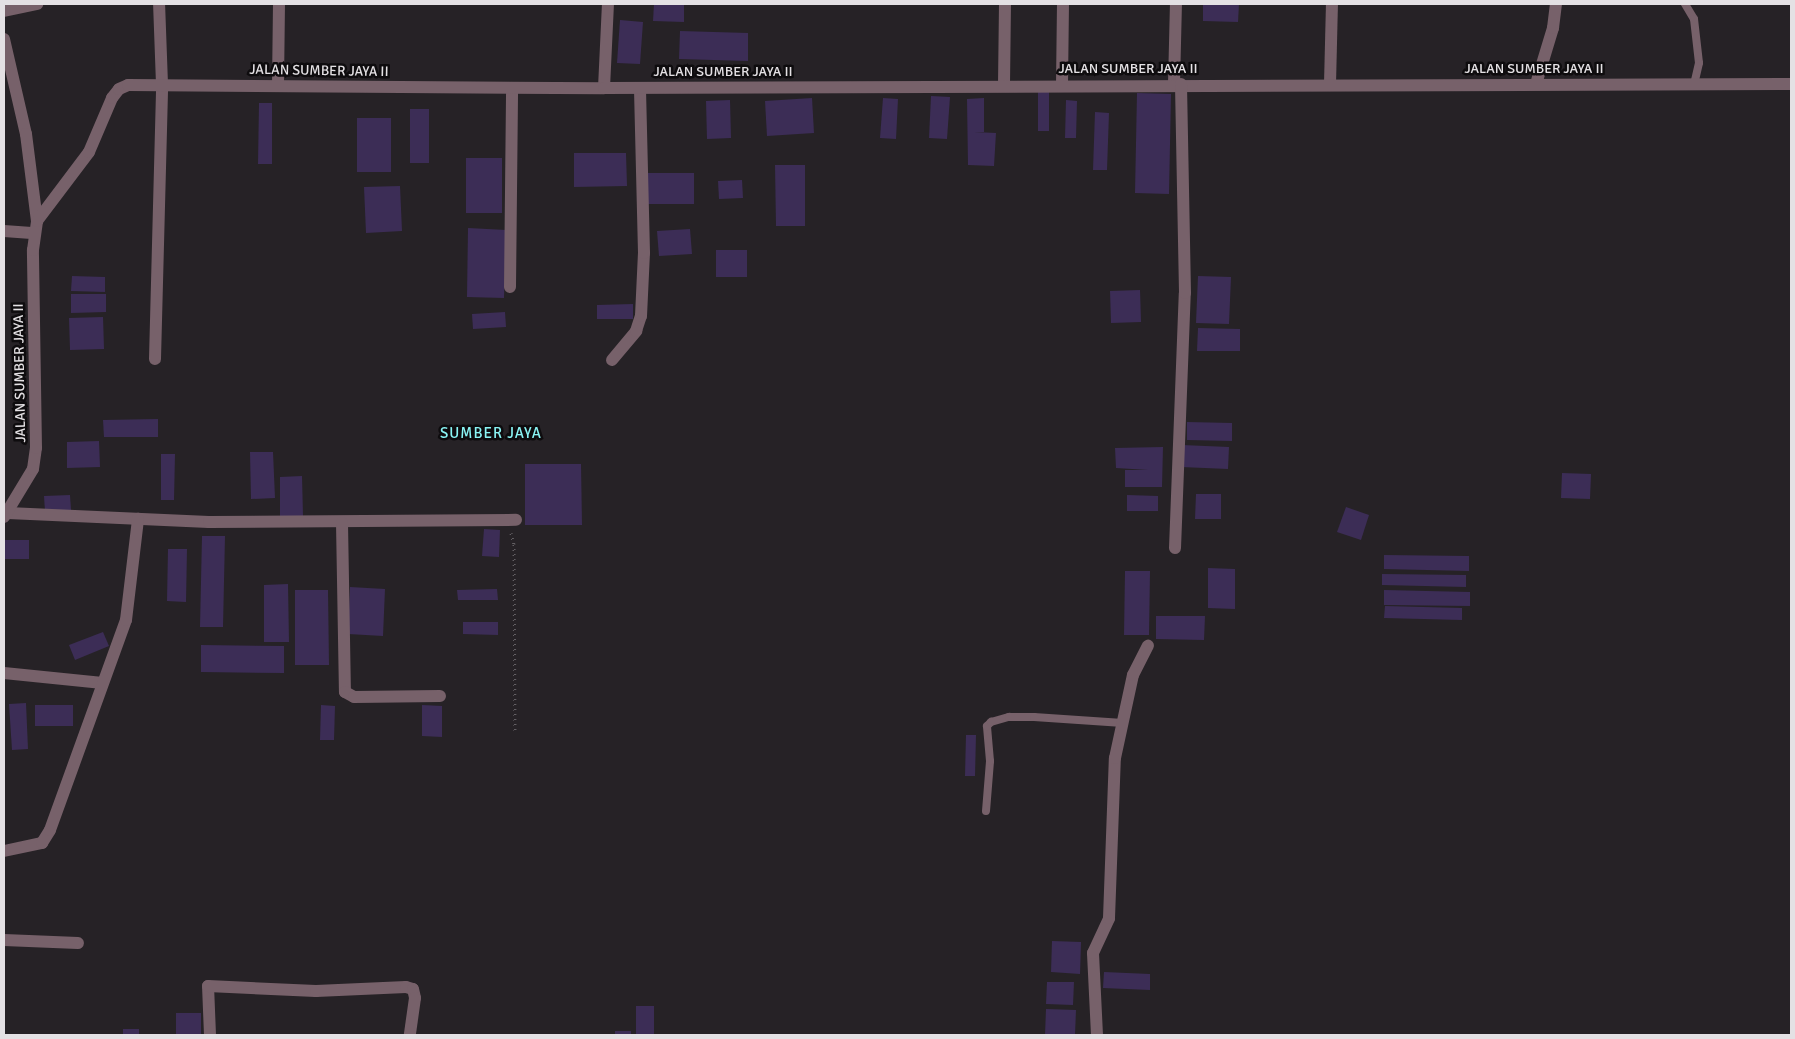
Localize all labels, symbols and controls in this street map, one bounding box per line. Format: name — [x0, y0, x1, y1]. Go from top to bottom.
street label: JALAN SUMBER JAYA II — [249, 61, 389, 81]
street label: JALAN SUMBER JAYA II — [1058, 61, 1198, 77]
street label: JALAN SUMBER JAYA II — [1464, 61, 1604, 77]
street label: JALAN SUMBER JAYA II — [653, 64, 793, 80]
street label: JALAN SUMBER JAYA II — [10, 303, 30, 443]
district label: SUMBER JAYA — [439, 425, 543, 443]

